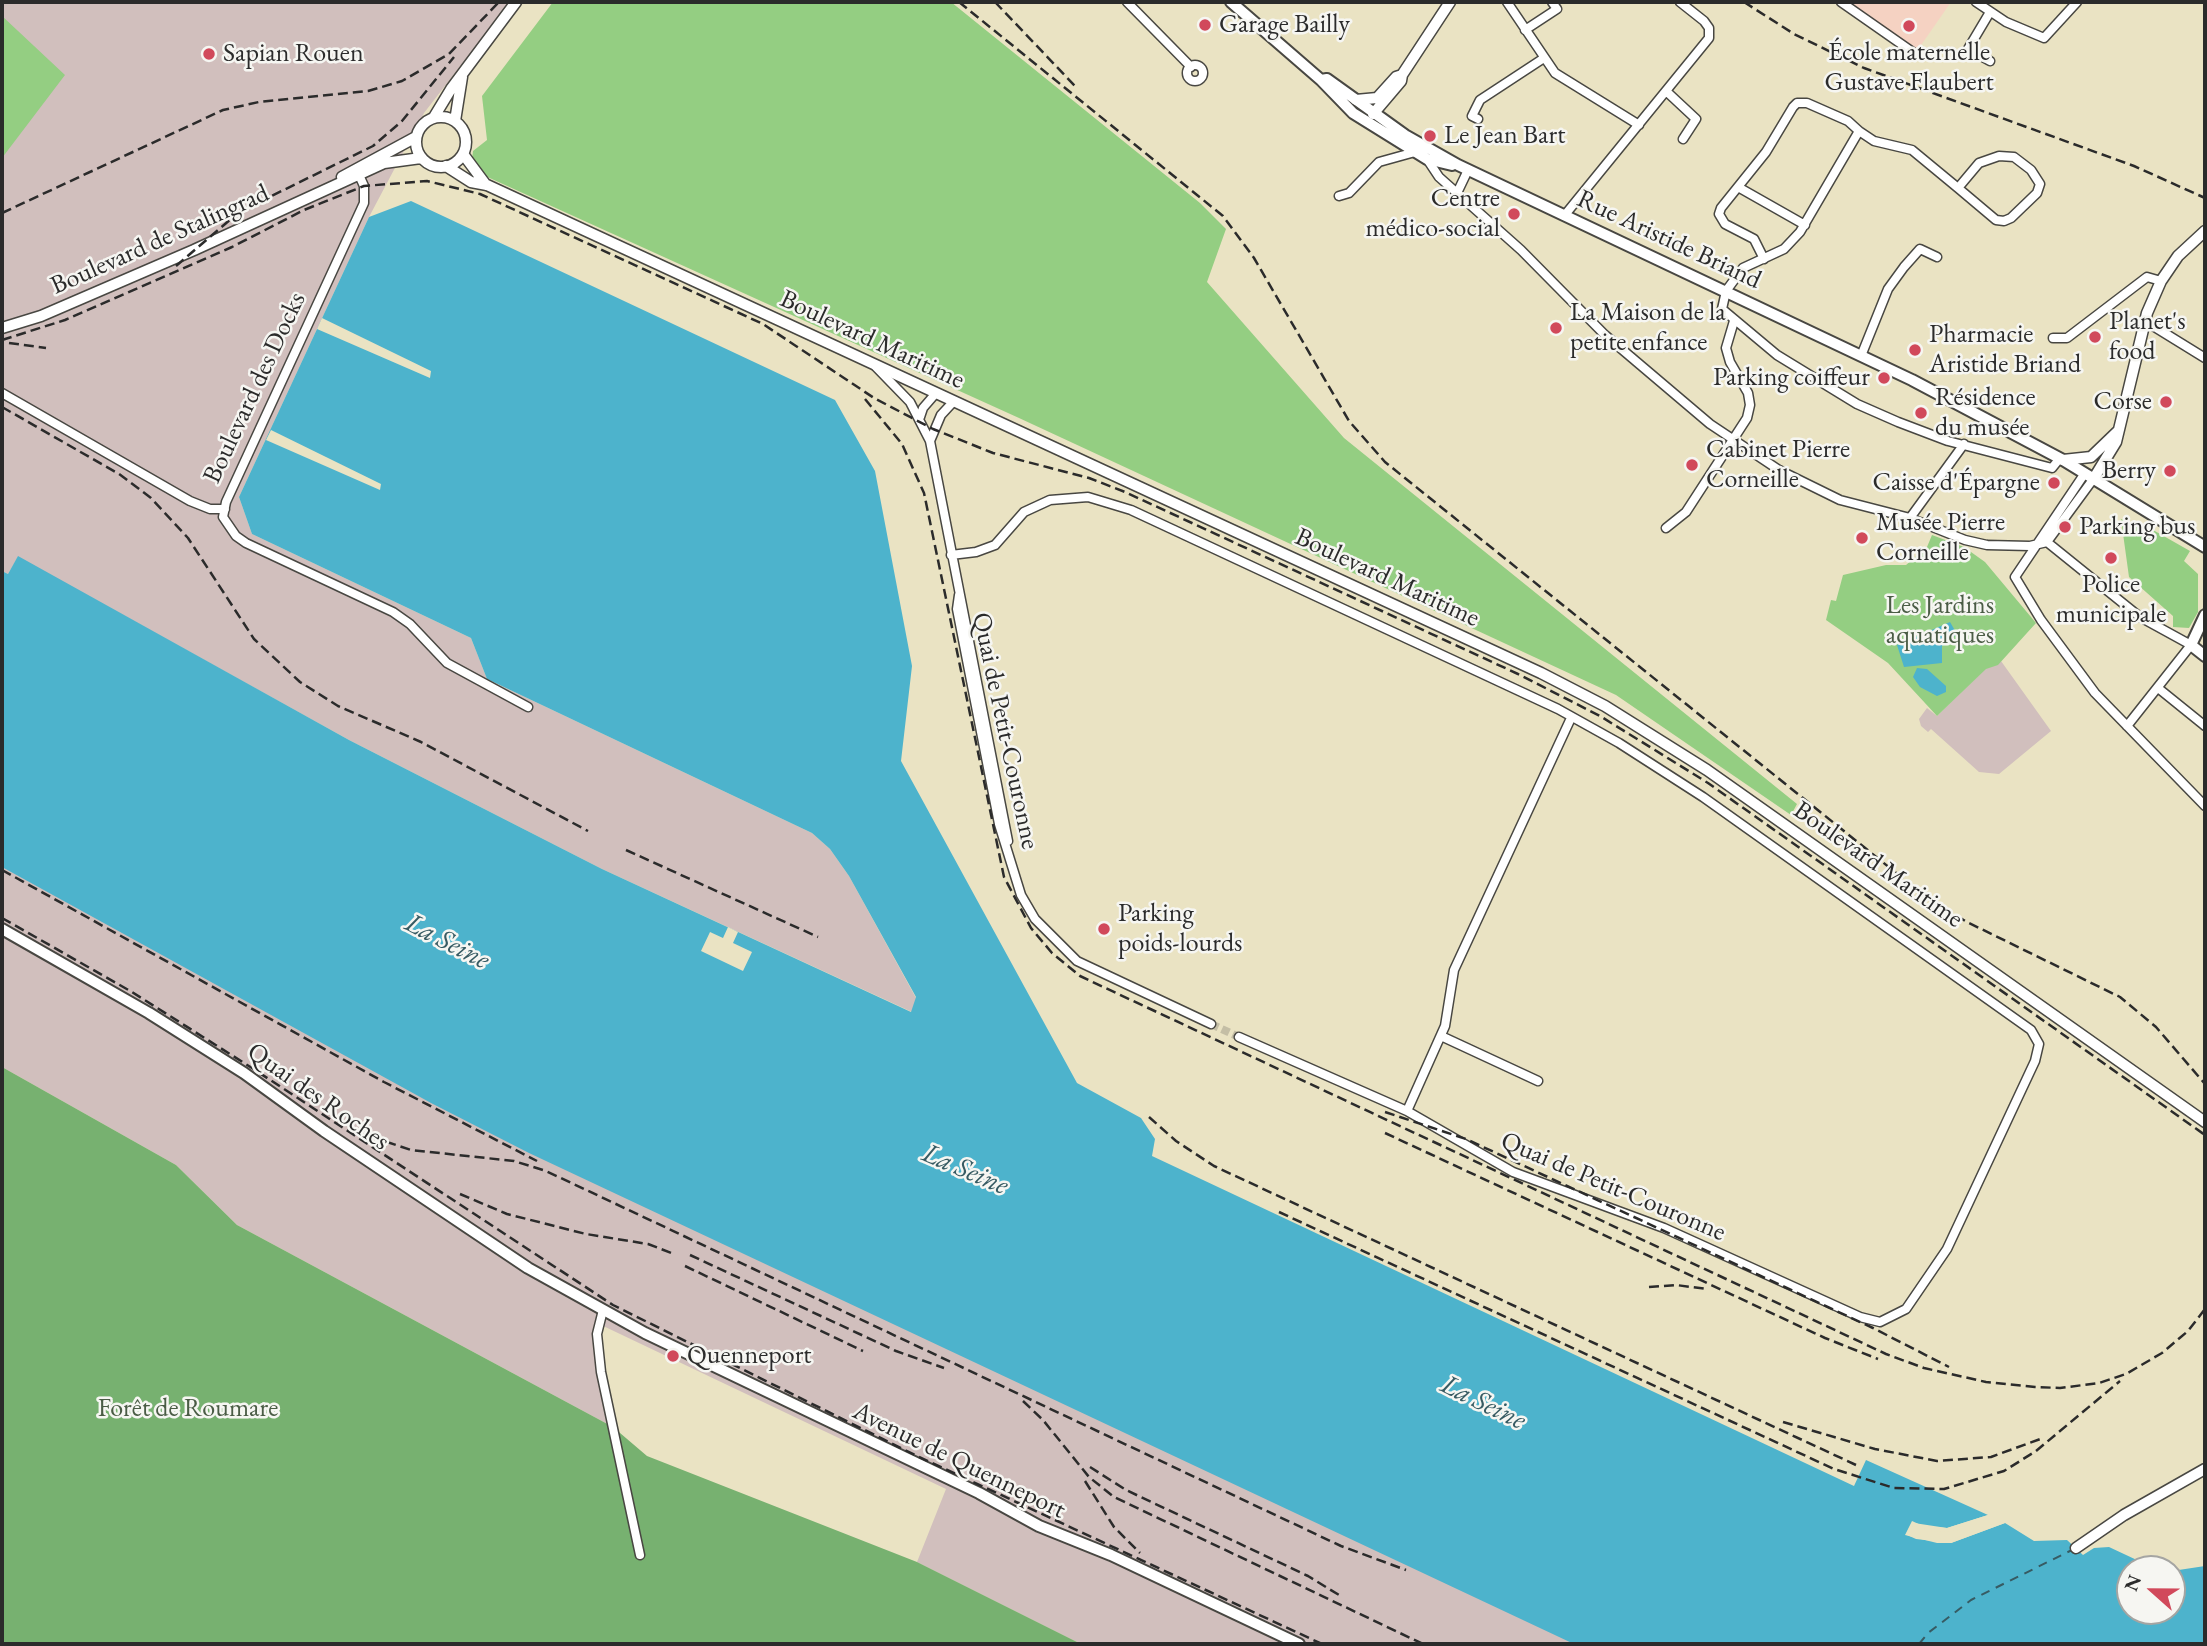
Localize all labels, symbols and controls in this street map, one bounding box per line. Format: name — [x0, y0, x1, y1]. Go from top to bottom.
place label: Garage Bailly — [1219, 9, 1350, 41]
marker: Garage Bailly — [1197, 17, 1213, 33]
marker: École maternelle Gustave Flaubert — [1901, 18, 1917, 34]
place label: École maternelle Gustave Flaubert — [1824, 37, 1994, 98]
place label: Sapian Rouen — [223, 38, 364, 70]
marker: Sapian Rouen — [201, 46, 217, 62]
place label: Le Jean Bart — [1444, 120, 1565, 152]
marker: Le Jean Bart — [1422, 128, 1438, 144]
street label: Boulevard de Stalingrad — [46, 178, 274, 302]
place label: Centre médico-social — [1365, 183, 1500, 244]
street label: Rue Aristide Briand — [1572, 184, 1766, 296]
marker: Centre médico-social — [1506, 206, 1522, 222]
street label: Boulevard Maritime — [775, 284, 969, 396]
street label: Boulevard des Docks — [197, 288, 313, 488]
place label: La Maison de la petite enfance — [1570, 297, 1726, 358]
place label: Planet's food — [2109, 306, 2186, 368]
place label: Pharmacie Aristide Briand — [1929, 319, 2081, 380]
marker: La Maison de la petite enfance — [1548, 320, 1564, 336]
marker: Planet's food — [2087, 329, 2103, 345]
marker: Pharmacie Aristide Briand — [1907, 342, 1923, 358]
place label: Parking coiffeur — [1713, 362, 1870, 394]
marker: Parking coiffeur — [1876, 370, 1892, 386]
place label: Résidence du musée — [1935, 382, 2036, 444]
place label: Corse — [2093, 386, 2152, 418]
marker: Corse — [2158, 394, 2174, 410]
marker: Résidence du musée — [1913, 405, 1929, 421]
place label: Cabinet Pierre Corneille — [1706, 434, 1850, 496]
place label: Berry — [2102, 455, 2156, 487]
marker: Cabinet Pierre Corneille — [1684, 457, 1700, 473]
marker: Berry — [2162, 463, 2178, 479]
place label: Caisse d'Épargne — [1872, 467, 2040, 499]
marker: Caisse d'Épargne — [2046, 475, 2062, 491]
place label: Musée Pierre Corneille — [1876, 507, 2005, 568]
place label: Parking bus — [2079, 511, 2195, 543]
marker: Parking bus — [2057, 519, 2073, 535]
street label: Boulevard Maritime — [1290, 522, 1484, 634]
marker: Musée Pierre Corneille — [1854, 530, 1870, 546]
marker: Police municipale — [2103, 550, 2119, 566]
place label: Police municipale — [2056, 569, 2166, 630]
park label: Les Jardins aquatiques — [1886, 590, 1994, 652]
street label: Quai de Petit-Couronne — [965, 610, 1045, 852]
street label: Boulevard Maritime — [1787, 795, 1969, 935]
place label: Parking poids-lourds — [1118, 898, 1242, 960]
water label: La Seine — [399, 907, 495, 977]
marker: Parking poids-lourds — [1096, 921, 1112, 937]
street label: Quai des Roches — [241, 1037, 395, 1157]
street label: Quai de Petit-Couronne — [1496, 1126, 1730, 1248]
water label: La Seine — [917, 1137, 1013, 1203]
place label: Quenneport — [687, 1340, 811, 1372]
marker: Quenneport — [665, 1348, 681, 1364]
water label: La Seine — [1435, 1368, 1531, 1438]
park label: Forêt de Roumare — [98, 1393, 278, 1425]
street label: Avenue de Quenneport — [848, 1396, 1070, 1526]
north arrow — [2116, 1555, 2186, 1625]
text: N — [2118, 1571, 2147, 1595]

